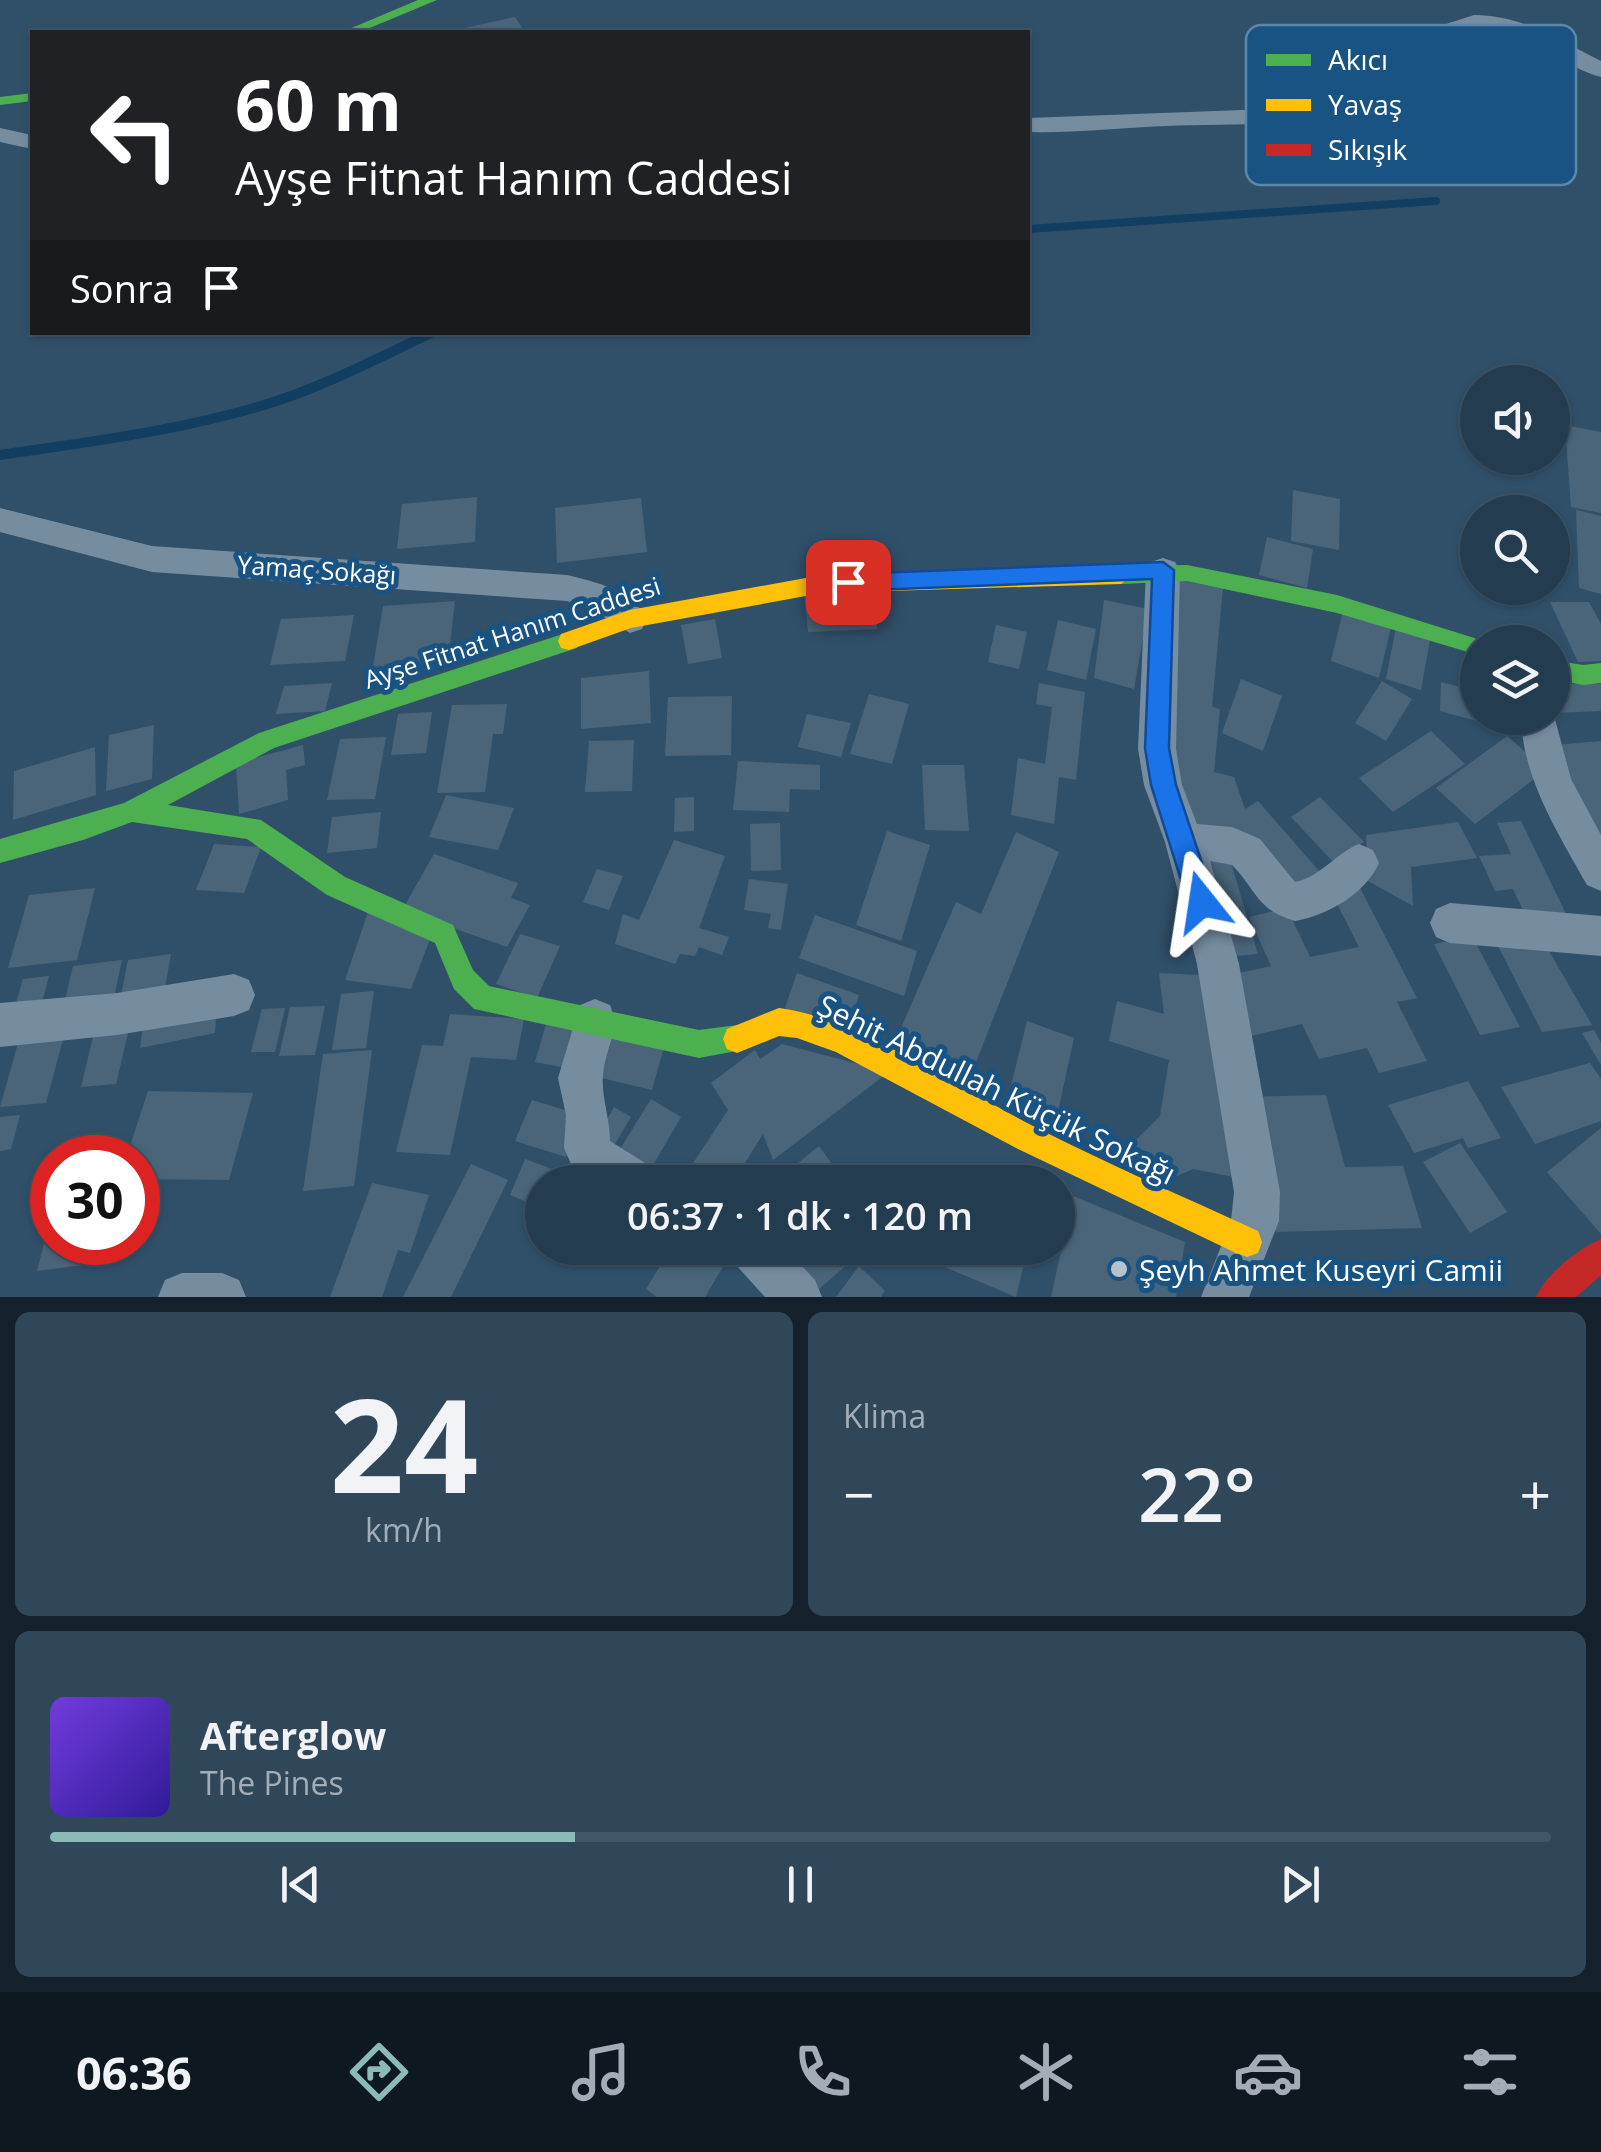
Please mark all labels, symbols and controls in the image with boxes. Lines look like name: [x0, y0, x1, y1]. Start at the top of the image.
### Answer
legend: [1246, 25, 1576, 185]
text: Akıcı: [1328, 40, 1388, 78]
text: 60 m: [235, 56, 402, 152]
icon: left: [70, 70, 200, 200]
text: Yavaş: [1328, 85, 1402, 123]
text: Sıkışık: [1328, 130, 1408, 168]
text: Ayşe Fitnat Hanım Caddesi: [235, 147, 792, 208]
icon: arrive: [194, 260, 249, 315]
text: Sonra: [70, 262, 174, 314]
map controls: [1460, 365, 1570, 735]
button: sound: [1460, 365, 1570, 475]
button: search: [1460, 495, 1570, 605]
pin: [806, 540, 891, 625]
street label: Yamaç Sokağı: [236, 546, 398, 592]
icon: arrive: [821, 555, 876, 610]
street label: Ayşe Fitnat Hanım Caddesi: [360, 568, 664, 696]
button: layers: [1460, 625, 1570, 735]
position arrow: [1150, 850, 1254, 954]
street label: Şehit Abdullah Küçük Sokağı: [811, 984, 1183, 1194]
speed limit sign: 30: [30, 1135, 160, 1265]
text: 06:37 · 1 dk · 120 m: [627, 1189, 973, 1241]
place label: Şeyh Ahmet Kuseyri Camii: [1139, 1249, 1503, 1290]
marker: Şeyh Ahmet Kuseyri Camii: [1108, 1258, 1130, 1280]
text: 24: [330, 1354, 478, 1531]
text: Klima: [843, 1394, 926, 1437]
text: 22°: [1138, 1442, 1256, 1544]
text: −: [843, 1456, 874, 1531]
text: +: [1520, 1456, 1551, 1531]
text: km/h: [365, 1508, 443, 1551]
text: Afterglow: [200, 1709, 386, 1761]
text: The Pines: [200, 1761, 344, 1804]
icon: previous: [273, 1857, 328, 1912]
icon: pause: [773, 1857, 828, 1912]
icon: next: [1273, 1857, 1328, 1912]
icon: directions: [344, 2037, 414, 2107]
icon: music: [566, 2037, 636, 2107]
icon: phone: [788, 2037, 858, 2107]
icon: climate: [1011, 2037, 1081, 2107]
icon: car: [1233, 2037, 1303, 2107]
icon: filters: [1455, 2037, 1525, 2107]
text: 06:36: [76, 2042, 192, 2103]

